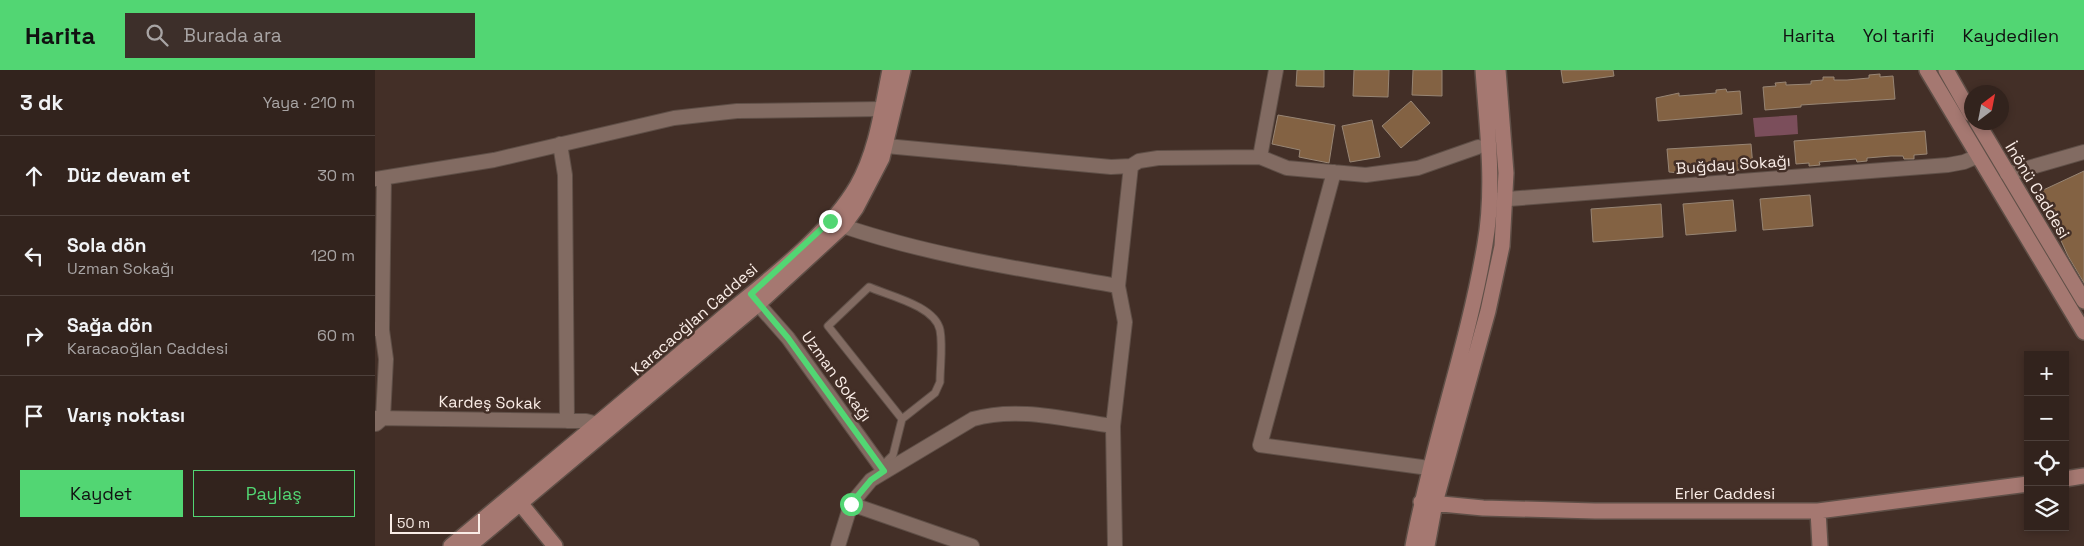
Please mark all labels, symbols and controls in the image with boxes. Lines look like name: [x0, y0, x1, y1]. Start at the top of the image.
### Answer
search box: [125, 13, 475, 58]
text: Harita: [25, 20, 95, 51]
icon: search: [143, 21, 171, 49]
text: Burada ara: [183, 23, 282, 48]
text: Harita: [1783, 24, 1835, 47]
text: Yol tarifi: [1863, 24, 1935, 47]
text: Kaydedilen: [1963, 24, 2059, 47]
north arrow: [1964, 85, 2009, 130]
text: 3 dk: [20, 89, 63, 116]
text: Yaya · 210 m: [263, 92, 355, 113]
street label: İnönü Caddesi: [2001, 138, 2075, 242]
street label: Buğday Sokağı: [1675, 150, 1791, 179]
icon: ahead: [20, 162, 48, 190]
text: Düz devam et: [67, 163, 190, 188]
text: 30 m: [317, 165, 355, 186]
route end: [819, 210, 842, 233]
text: Sola dön: [67, 233, 146, 258]
icon: left: [20, 242, 48, 270]
text: 120 m: [311, 245, 355, 266]
text: Uzman Sokağı: [67, 258, 174, 279]
street label: Karacaoğlan Caddesi: [627, 259, 762, 380]
text: Sağa dön: [67, 313, 153, 338]
icon: right: [20, 322, 48, 350]
text: 60 m: [317, 325, 355, 346]
street label: Uzman Sokağı: [797, 327, 877, 426]
text: Karacaoğlan Caddesi: [67, 338, 228, 359]
map controls: [2024, 351, 2069, 531]
button: +: [2024, 351, 2069, 396]
street label: Kardeş Sokak: [438, 391, 542, 414]
button: −: [2024, 396, 2069, 441]
icon: arrive: [20, 402, 48, 430]
text: Varış noktası: [67, 403, 185, 428]
button: locate: [2024, 441, 2069, 486]
button: Kaydet: [20, 470, 183, 517]
button: Paylaş: [193, 470, 355, 517]
street label: Erler Caddesi: [1675, 483, 1775, 504]
button: layers: [2024, 486, 2069, 531]
route start: [840, 493, 863, 516]
scale bar: [390, 511, 480, 534]
text: 50 m: [397, 514, 430, 532]

